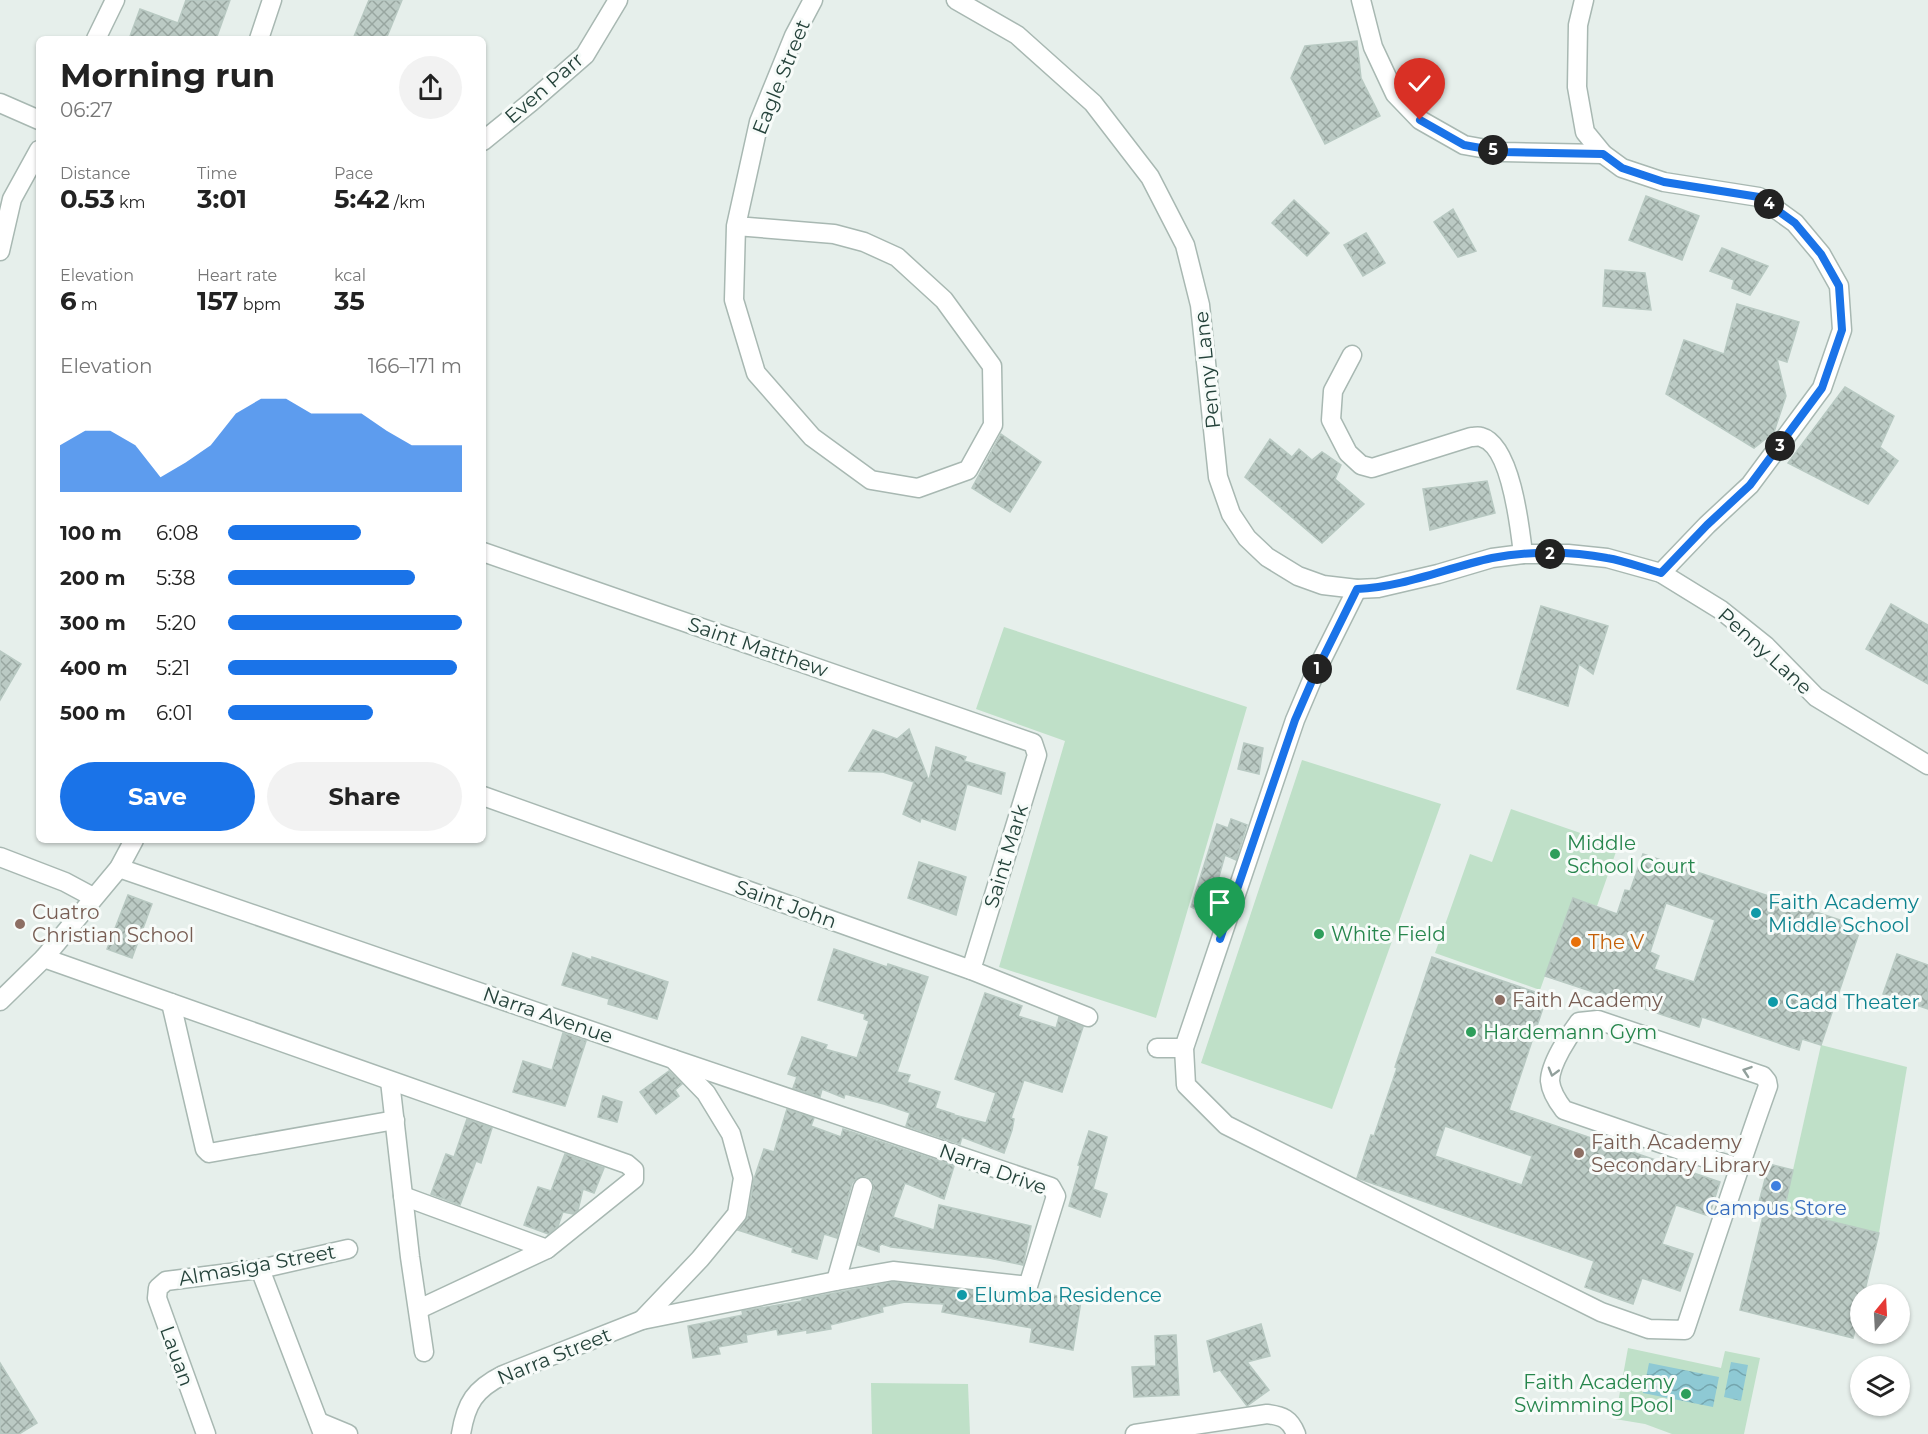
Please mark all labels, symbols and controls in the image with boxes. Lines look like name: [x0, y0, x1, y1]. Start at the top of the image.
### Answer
street label: Eagle Street: [747, 16, 815, 138]
street label: Even Parr: [500, 47, 588, 129]
text: Morning run: [60, 55, 275, 95]
button: share: [399, 56, 462, 119]
pin: [1394, 58, 1445, 120]
icon: check: [1403, 67, 1436, 100]
text: 06:27: [60, 98, 113, 122]
pin: 5: [1478, 135, 1508, 165]
text: 5: [1488, 140, 1498, 159]
text: Distance: [60, 164, 130, 183]
text: Time: [197, 164, 237, 183]
text: Pace: [334, 164, 373, 183]
text: 0.53: [60, 183, 115, 215]
text: 3:01: [197, 183, 247, 215]
text: 5:42: [334, 183, 390, 215]
pin: 4: [1754, 189, 1784, 219]
text: km: [115, 193, 145, 212]
text: /km: [390, 193, 426, 212]
text: 4: [1763, 194, 1775, 213]
text: Elevation: [60, 266, 134, 285]
text: Heart rate: [197, 266, 277, 285]
text: kcal: [334, 266, 366, 285]
text: 6: [60, 285, 77, 317]
text: 157: [197, 285, 238, 317]
text: 35: [334, 285, 365, 317]
text: m: [77, 295, 98, 314]
text: bpm: [238, 295, 281, 314]
street label: Penny Lane: [1189, 310, 1225, 430]
text: Elevation: [60, 354, 152, 378]
text: 166–171 m: [368, 354, 462, 378]
pin: 3: [1765, 431, 1795, 461]
text: 3: [1775, 436, 1785, 455]
text: 100 m: [60, 521, 122, 545]
text: 6:08: [156, 521, 198, 545]
pin: 2: [1535, 539, 1565, 569]
text: 2: [1545, 544, 1555, 563]
text: 200 m: [60, 566, 126, 590]
text: 5:38: [156, 566, 196, 590]
street label: Penny Lane: [1713, 603, 1817, 699]
text: 300 m: [60, 611, 126, 635]
text: 5:20: [156, 611, 196, 635]
street label: Saint Matthew: [685, 612, 831, 682]
pin: 1: [1302, 654, 1332, 684]
text: 400 m: [60, 656, 128, 680]
text: 5:21: [156, 656, 190, 680]
text: 1: [1314, 659, 1320, 678]
text: 500 m: [60, 701, 126, 725]
text: 6:01: [156, 701, 193, 725]
button: Save: [60, 762, 255, 831]
button: Share: [267, 762, 462, 831]
street label: Saint Mark: [979, 801, 1033, 911]
place label: Middle School Court: [1567, 831, 1696, 878]
marker: Middle School Court: [1548, 847, 1562, 861]
street label: Saint John: [732, 875, 840, 933]
pin: [1194, 877, 1245, 939]
icon: arrive: [1203, 886, 1236, 919]
place label: Faith Academy Middle School: [1768, 890, 1919, 937]
place label: Cuatro Christian School: [32, 900, 194, 947]
marker: Faith Academy Middle School: [1749, 906, 1763, 920]
marker: Cuatro Christian School: [13, 917, 27, 931]
place label: White Field: [1331, 922, 1446, 946]
marker: White Field: [1312, 927, 1326, 941]
place label: The V: [1588, 930, 1644, 954]
marker: The V: [1569, 935, 1583, 949]
street label: Narra Avenue: [480, 982, 616, 1048]
place label: Faith Academy: [1512, 988, 1663, 1012]
place label: Cadd Theater: [1785, 990, 1920, 1014]
marker: Faith Academy: [1493, 993, 1507, 1007]
marker: Cadd Theater: [1766, 995, 1780, 1009]
place label: Hardemann Gym: [1483, 1020, 1657, 1044]
marker: Hardemann Gym: [1464, 1025, 1478, 1039]
one-way arrow: [1742, 1066, 1753, 1079]
one-way arrow: [1548, 1067, 1561, 1077]
place label: Faith Academy Secondary Library: [1591, 1130, 1770, 1177]
street label: Narra Drive: [936, 1138, 1050, 1200]
marker: Faith Academy Secondary Library: [1572, 1146, 1586, 1160]
marker: Campus Store: [1769, 1179, 1783, 1193]
place label: Campus Store: [1705, 1196, 1847, 1220]
street label: Almasiga Street: [177, 1239, 337, 1291]
place label: Elumba Residence: [974, 1283, 1162, 1307]
north arrow: [1850, 1284, 1910, 1344]
map controls: [1850, 1284, 1910, 1416]
marker: Elumba Residence: [955, 1288, 969, 1302]
street label: Narra Street: [494, 1322, 614, 1390]
street label: Lauan: [155, 1323, 199, 1389]
button: layers: [1850, 1356, 1910, 1416]
place label: Faith Academy Swimming Pool: [1514, 1370, 1674, 1417]
marker: Faith Academy Swimming Pool: [1679, 1387, 1693, 1401]

